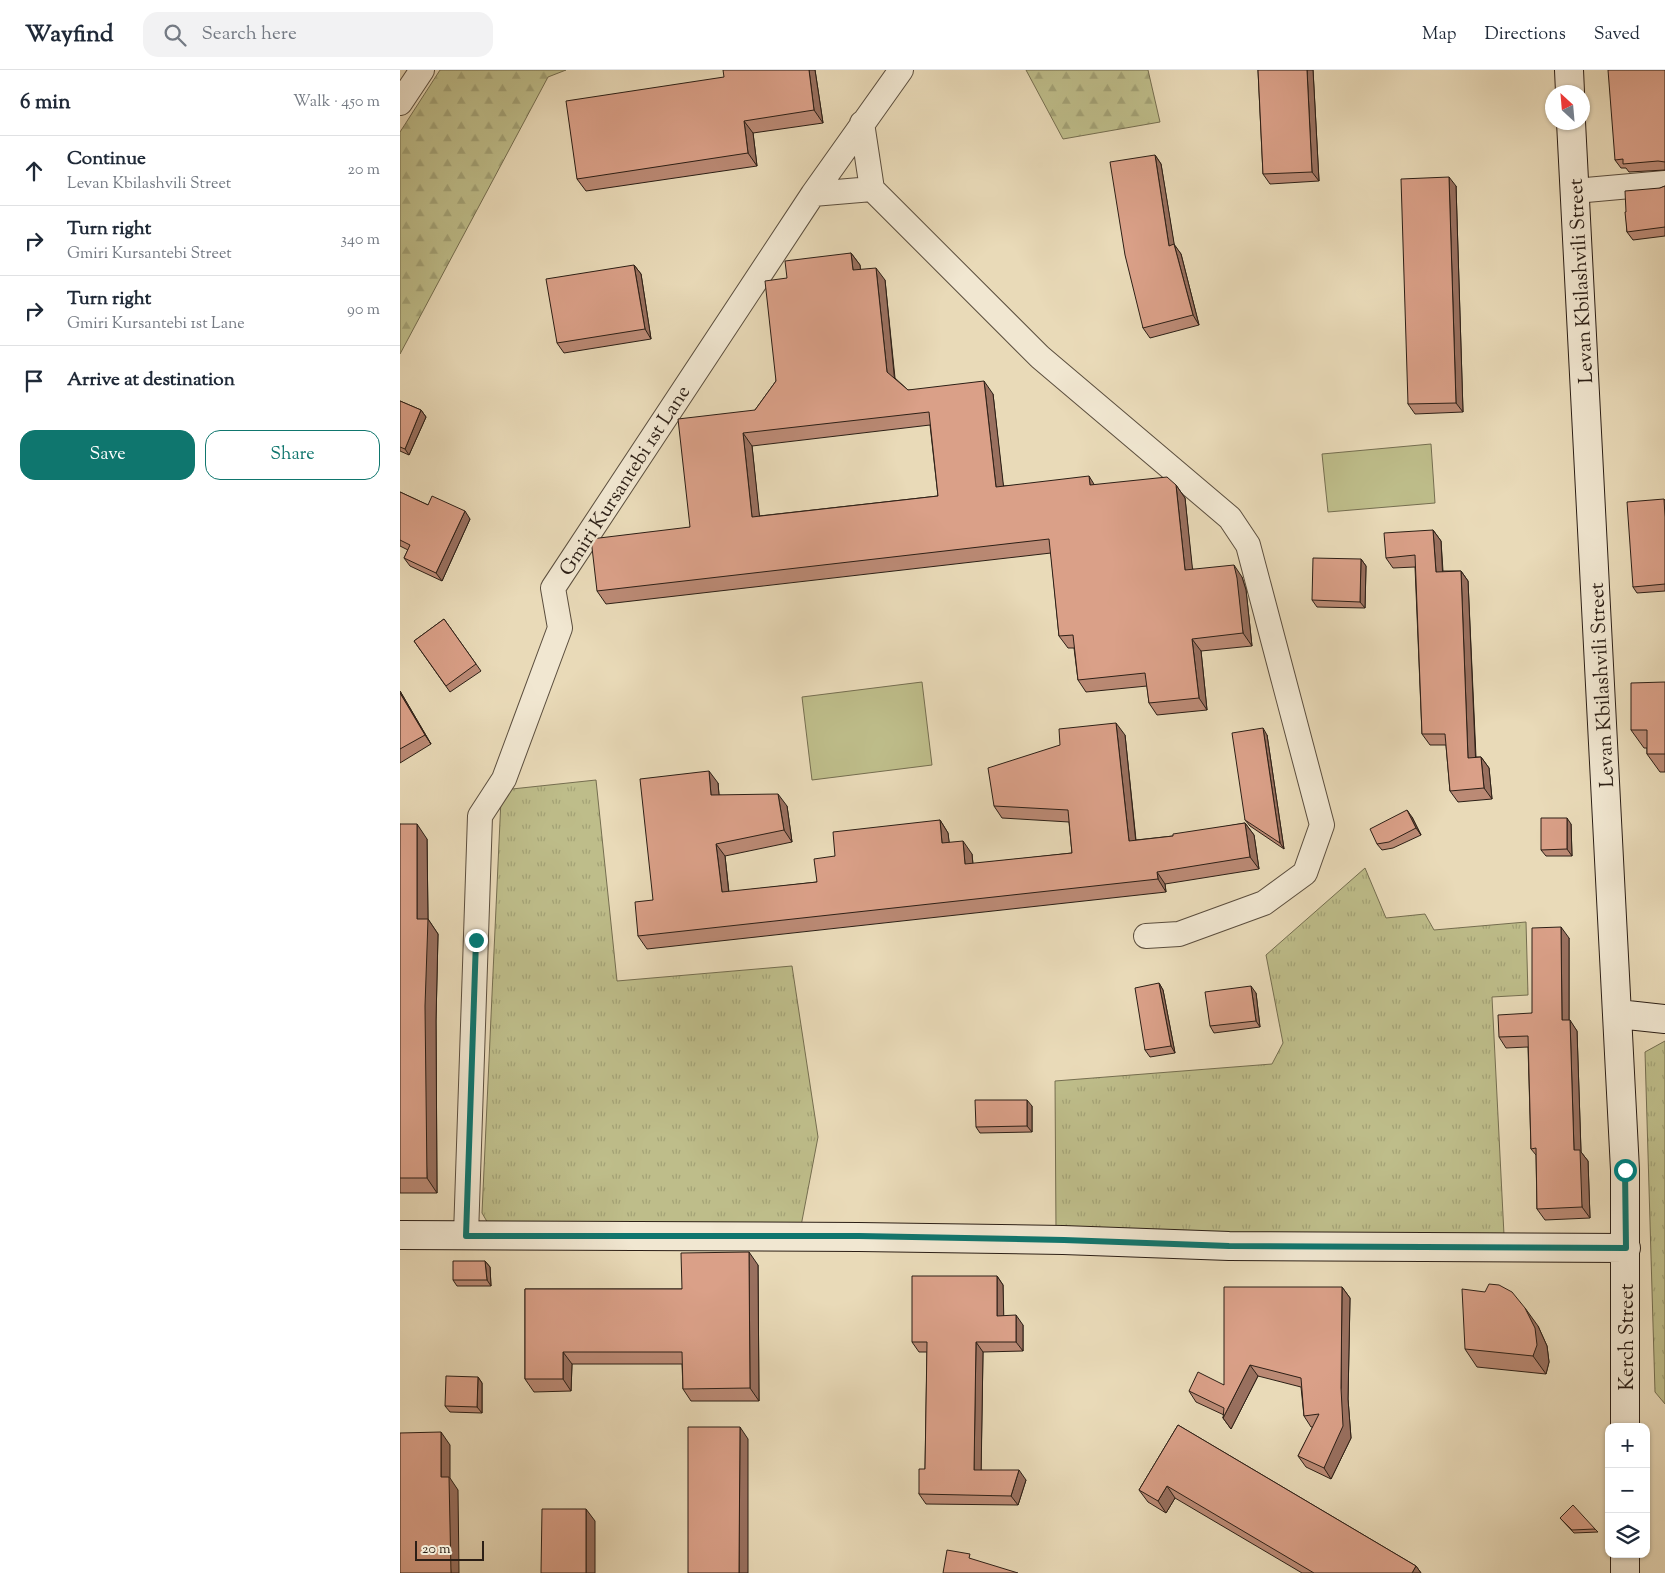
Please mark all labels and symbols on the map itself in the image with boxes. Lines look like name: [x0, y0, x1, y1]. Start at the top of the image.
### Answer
north arrow: [1545, 85, 1590, 130]
street label: Levan Kbilashvili Street: [1563, 177, 1602, 384]
street label: Gmiri Kursantebi 1st Lane: [553, 380, 699, 582]
street label: Levan Kbilashvili Street: [1584, 581, 1623, 788]
route end: [465, 929, 488, 952]
route start: [1614, 1159, 1637, 1182]
street label: Kerch Street: [1614, 1283, 1643, 1391]
scale bar: [415, 1538, 484, 1561]

